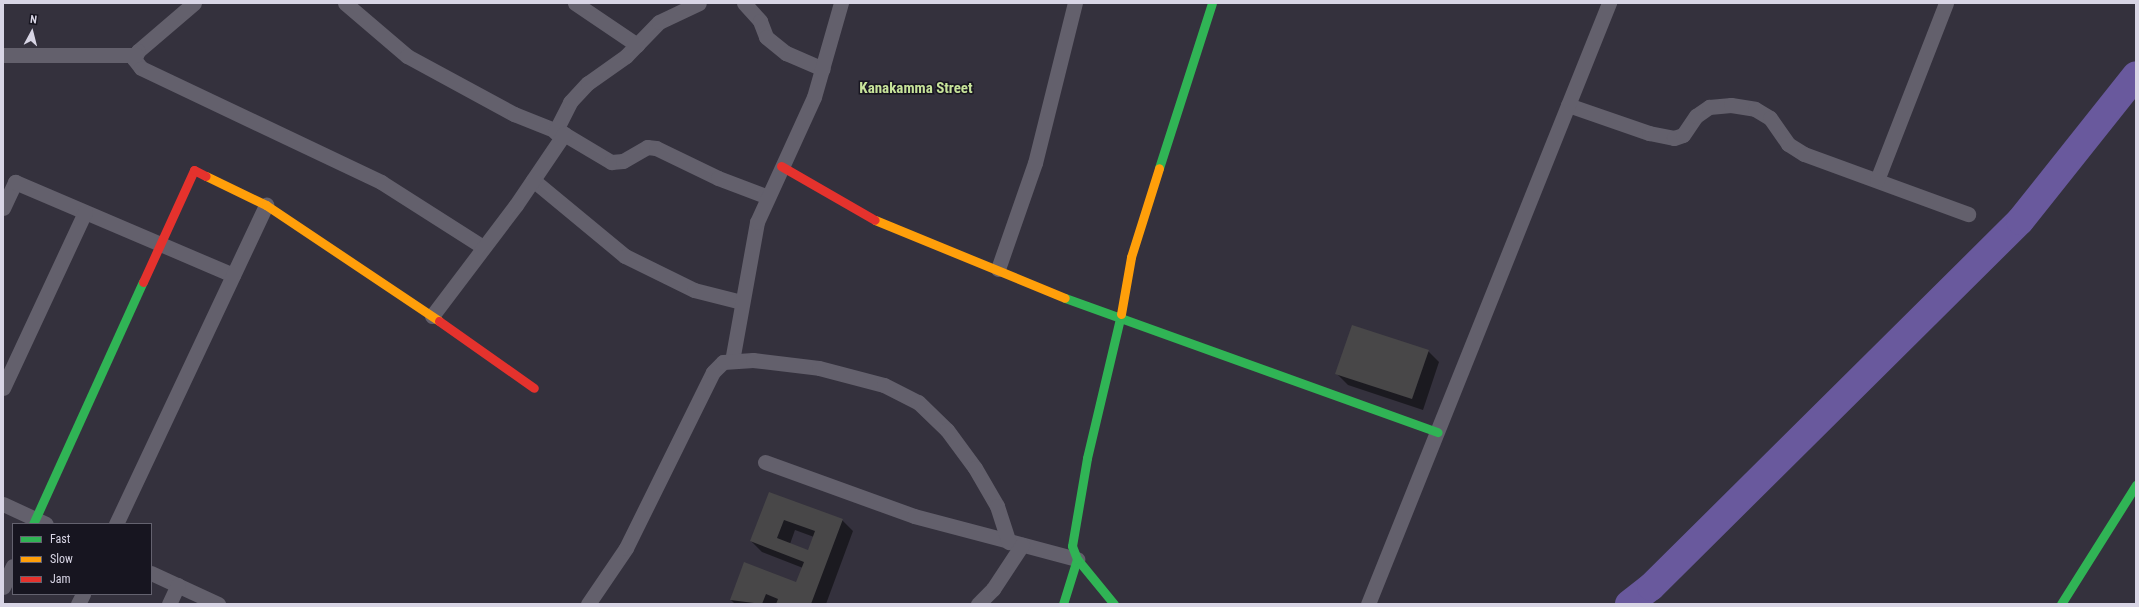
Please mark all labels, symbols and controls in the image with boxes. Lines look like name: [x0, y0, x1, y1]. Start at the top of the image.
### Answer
north arrow: [12, 12, 52, 52]
text: N: [29, 13, 38, 26]
district label: Kanakamma Street: [859, 80, 973, 98]
legend: [12, 523, 152, 595]
text: Fast: [50, 532, 70, 546]
text: Slow: [50, 552, 73, 566]
text: Jam: [50, 572, 71, 586]

